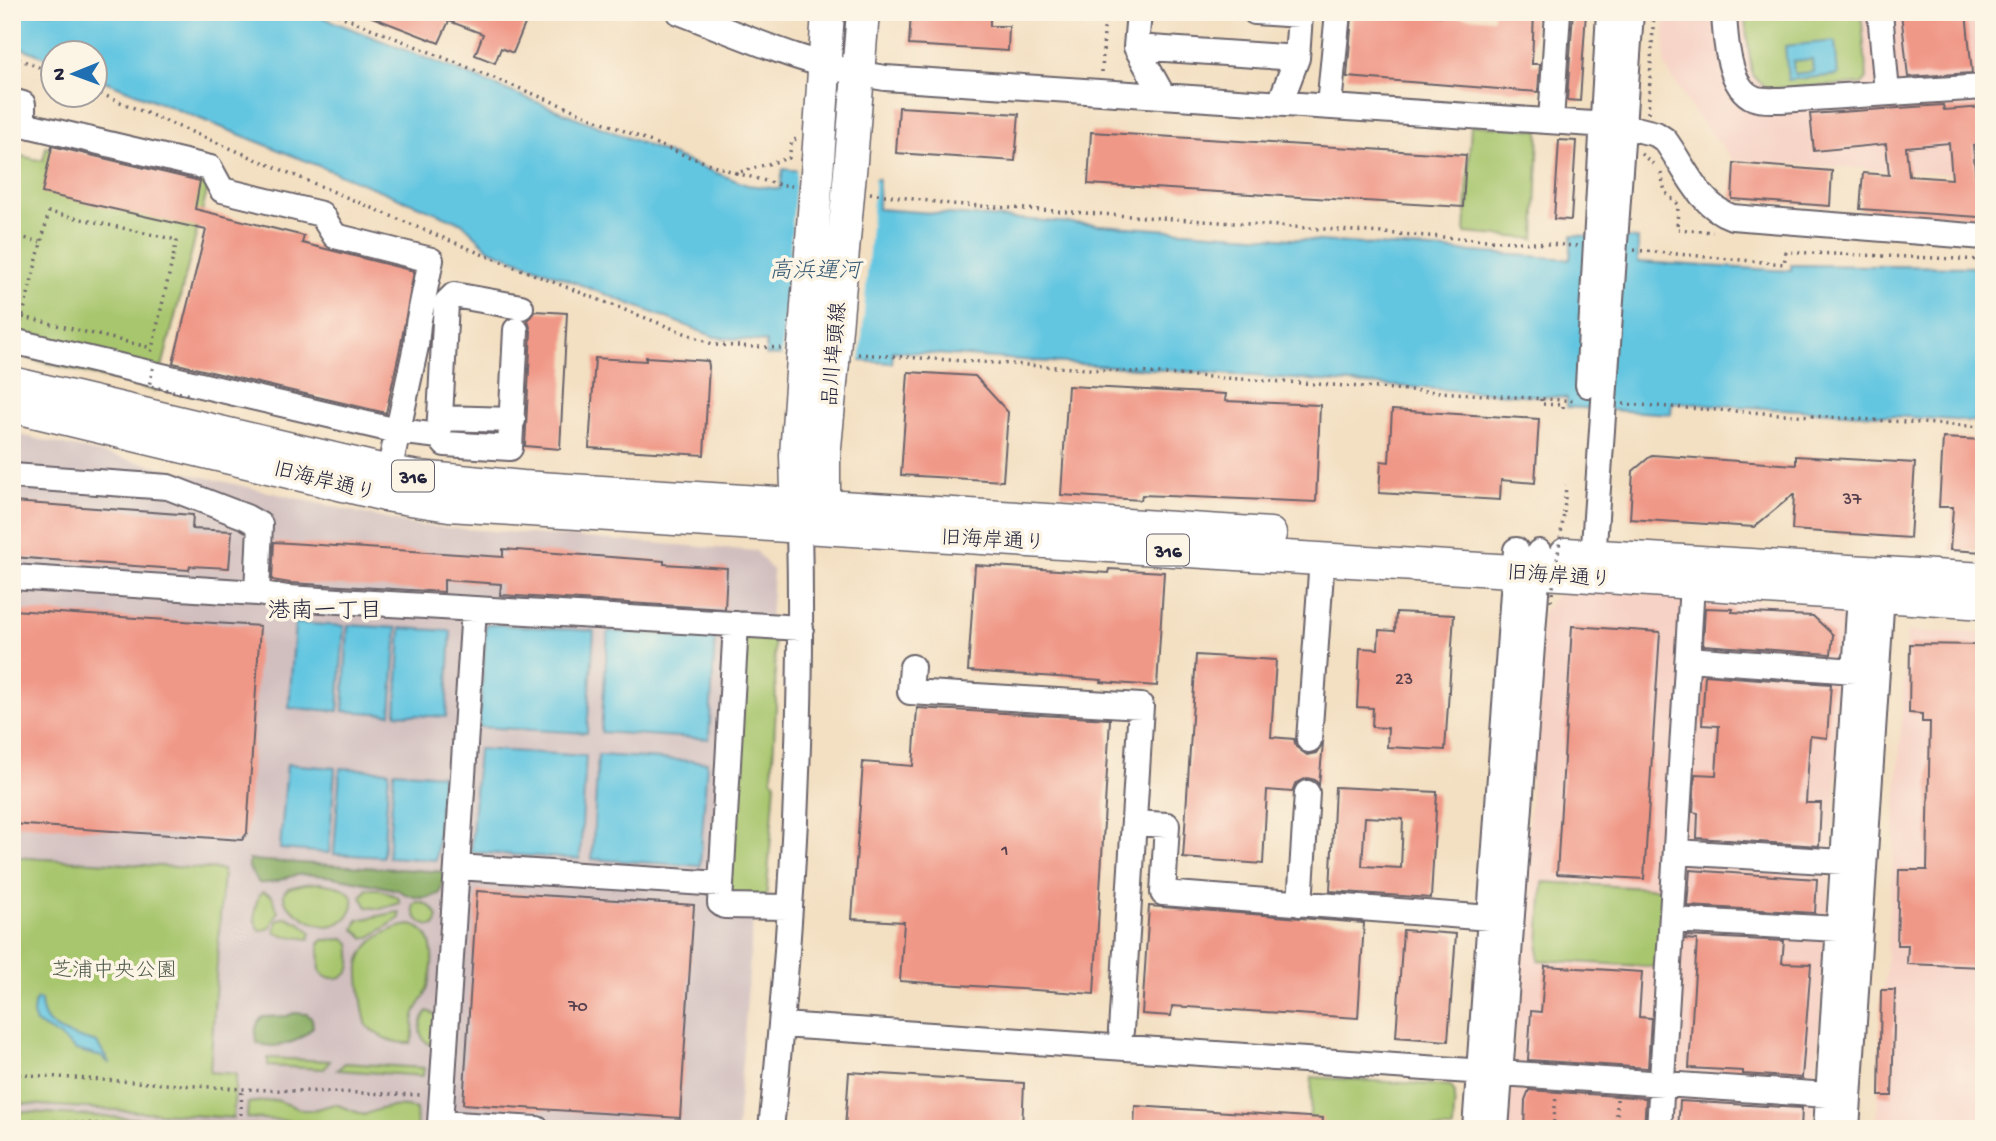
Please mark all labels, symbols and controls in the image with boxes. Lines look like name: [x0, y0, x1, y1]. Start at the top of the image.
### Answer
north arrow: [38, 38, 108, 108]
text: N: [49, 68, 72, 81]
water label: 高浜運河: [769, 258, 864, 286]
street label: 品川埠頭線: [818, 301, 854, 408]
street label: 旧海岸通り: [270, 457, 379, 508]
road number: 316: [392, 461, 434, 491]
house number: 37: [1842, 490, 1862, 511]
street label: 旧海岸通り: [940, 525, 1046, 558]
road number: 316: [1147, 534, 1189, 566]
street label: 旧海岸通り: [1506, 560, 1612, 595]
district label: 港南一丁目: [268, 598, 383, 626]
house number: 23: [1395, 670, 1413, 691]
house number: 1: [1000, 841, 1009, 862]
park label: 芝浦中央公園: [51, 958, 177, 985]
house number: 70: [567, 997, 588, 1018]

